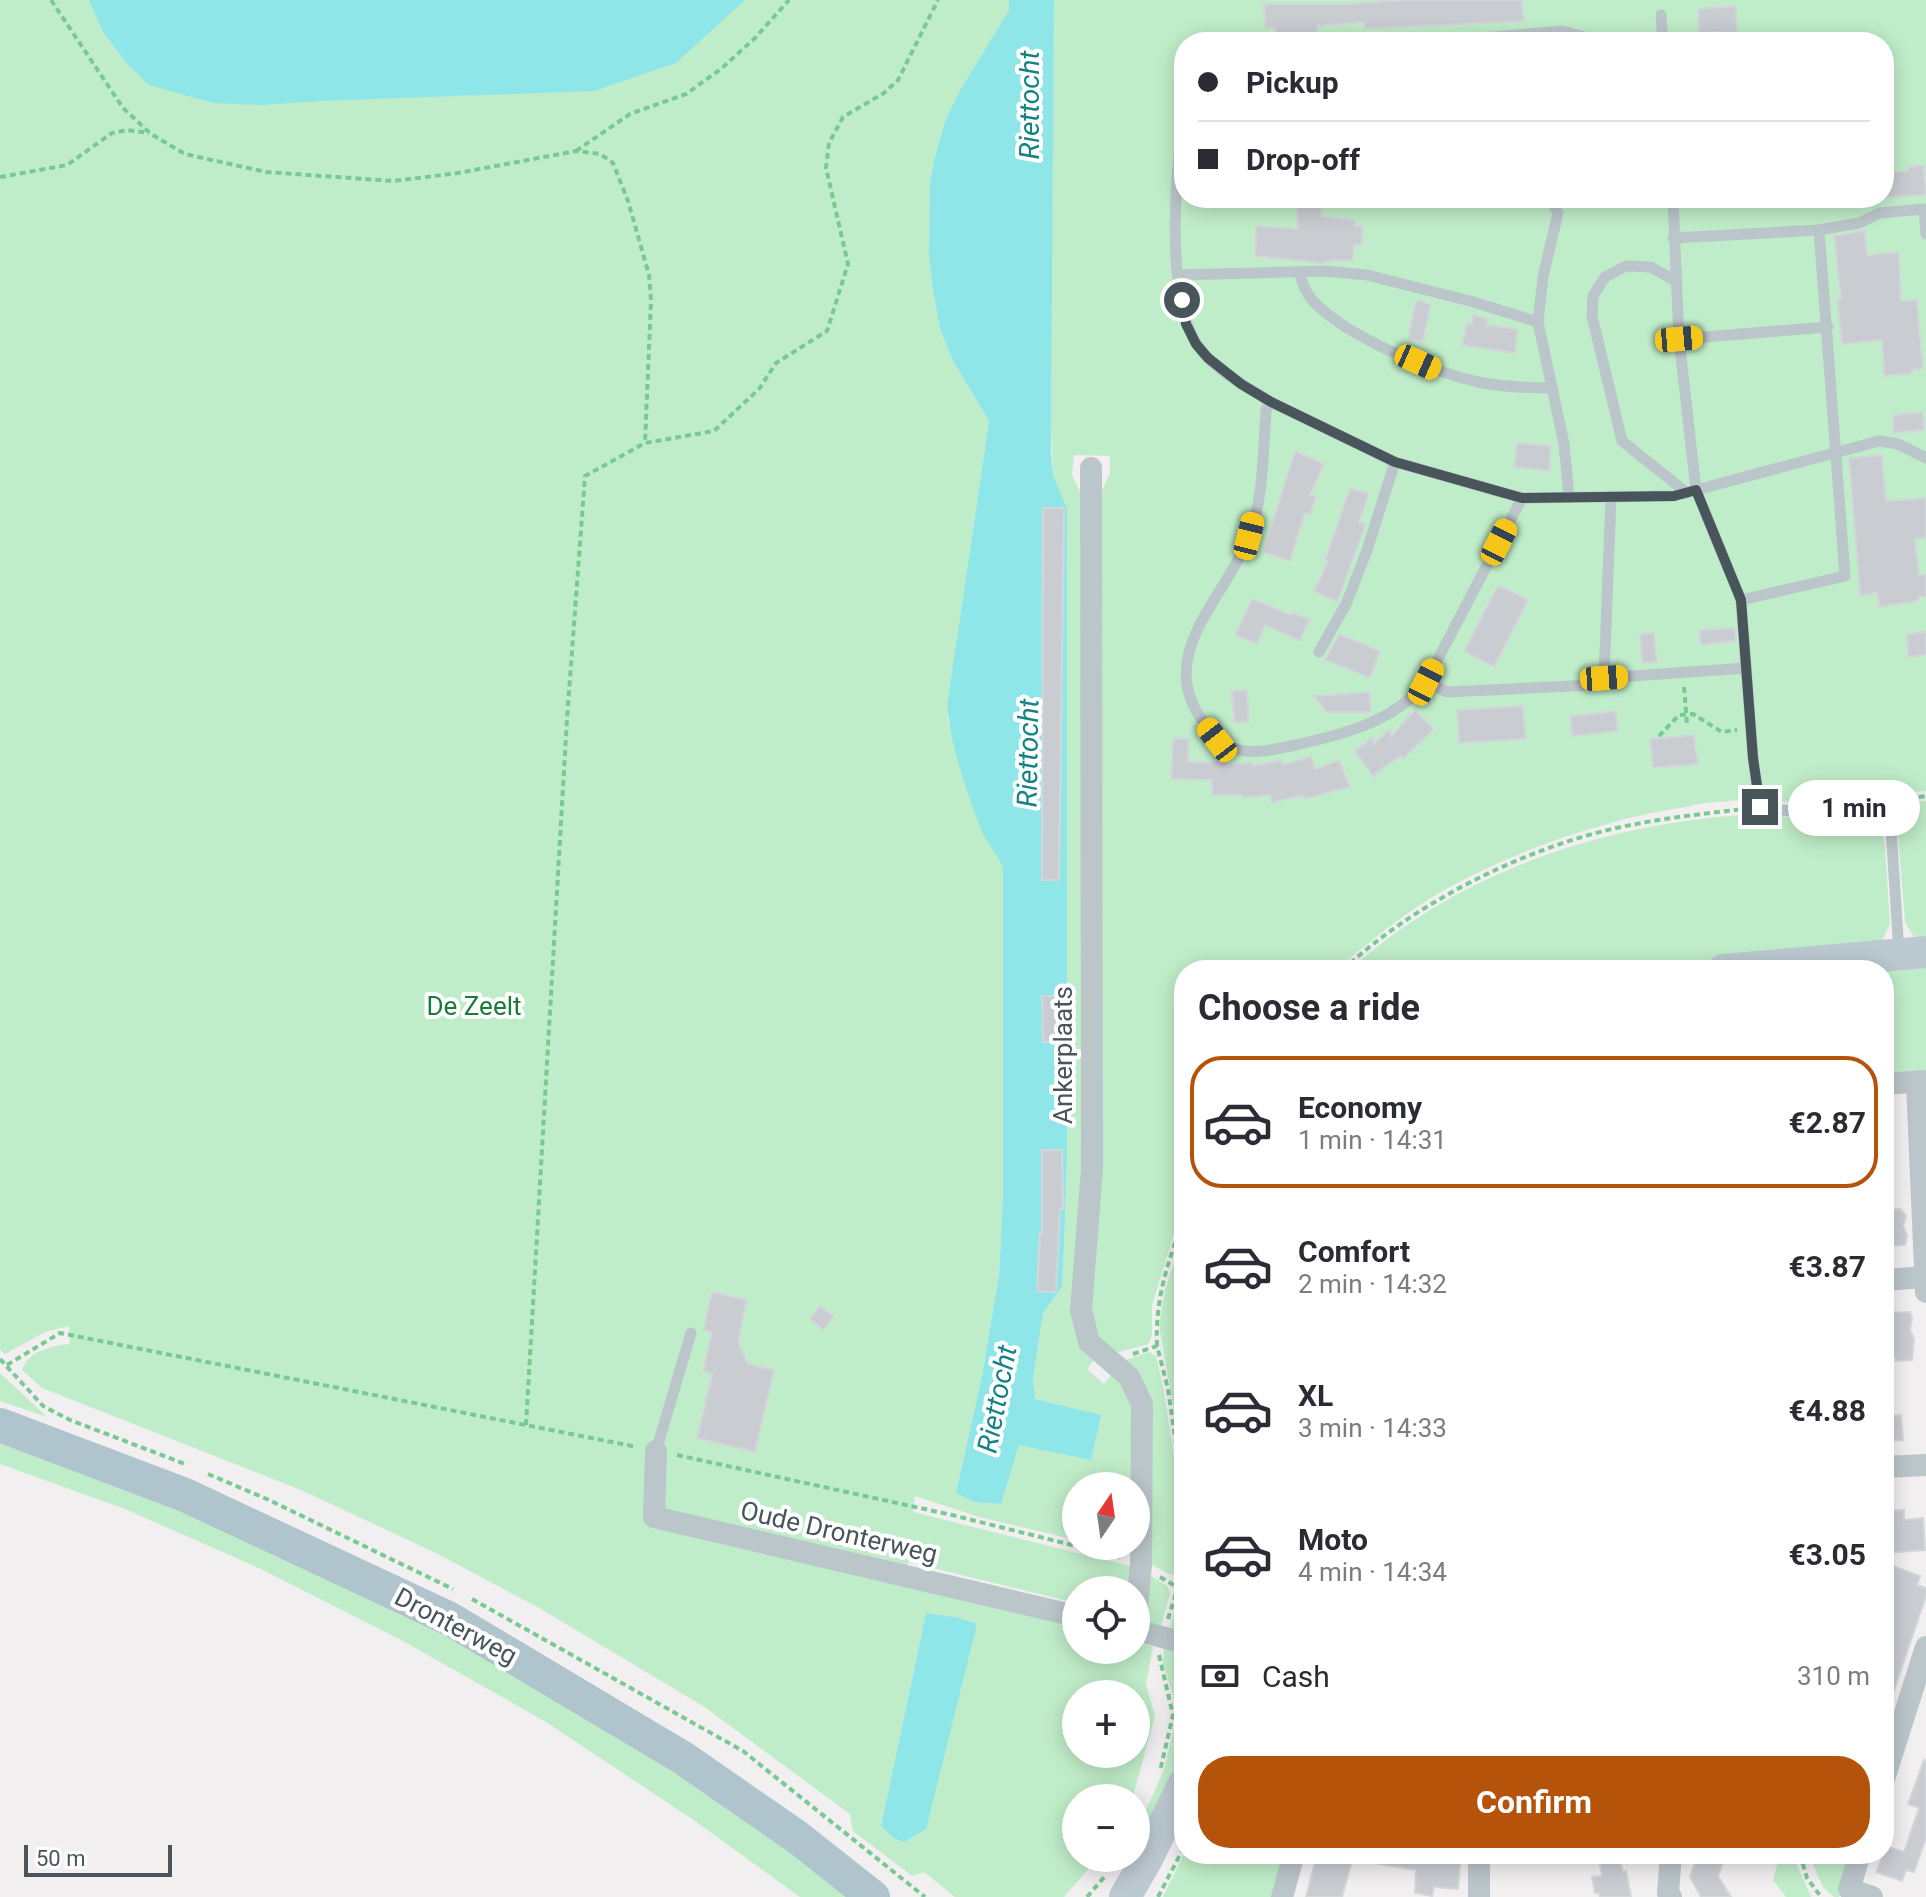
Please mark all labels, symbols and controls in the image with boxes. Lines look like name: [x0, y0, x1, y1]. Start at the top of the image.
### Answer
water label: Riettocht: [1013, 49, 1046, 159]
text: Pickup: [1246, 65, 1339, 100]
text: Drop-off: [1246, 142, 1360, 177]
route start: [1164, 282, 1200, 318]
car: [1654, 325, 1704, 353]
car: [1391, 341, 1445, 383]
car: [1232, 510, 1266, 562]
car: [1477, 515, 1521, 569]
car: [1404, 655, 1448, 709]
car: [1579, 664, 1629, 692]
water label: Riettocht: [1011, 697, 1045, 808]
car: [1193, 714, 1241, 766]
callout: 1 min: [1788, 779, 1920, 835]
route end: [1742, 789, 1778, 825]
text: 1 min: [1821, 793, 1887, 823]
street label: Ankerplaats: [1048, 986, 1078, 1124]
text: Choose a ride: [1198, 987, 1420, 1029]
park label: De Zeelt: [426, 991, 522, 1021]
icon: car: [1202, 1086, 1274, 1158]
text: Economy: [1298, 1090, 1422, 1125]
text: €2.87: [1788, 1105, 1866, 1140]
text: 1 min · 14:31: [1298, 1125, 1447, 1155]
icon: car: [1202, 1230, 1274, 1302]
text: Comfort: [1298, 1234, 1410, 1269]
text: €3.87: [1788, 1249, 1866, 1284]
text: 2 min · 14:32: [1298, 1269, 1447, 1299]
water label: Riettocht: [970, 1341, 1024, 1456]
icon: car: [1202, 1374, 1274, 1446]
text: XL: [1298, 1378, 1333, 1413]
text: €4.88: [1788, 1393, 1866, 1428]
text: 3 min · 14:33: [1298, 1413, 1447, 1443]
north arrow: [1062, 1472, 1150, 1560]
map controls: [1062, 1472, 1150, 1872]
street label: Oude Dronterweg: [738, 1495, 940, 1569]
icon: car: [1202, 1518, 1274, 1590]
text: Moto: [1298, 1522, 1368, 1557]
text: €3.05: [1788, 1537, 1866, 1572]
text: 4 min · 14:34: [1298, 1557, 1447, 1587]
button: locate: [1062, 1576, 1150, 1664]
street label: Dronterweg: [390, 1581, 522, 1671]
icon: cash: [1198, 1654, 1242, 1698]
text: Cash: [1262, 1659, 1330, 1694]
text: 310 m: [1797, 1661, 1870, 1691]
button: +: [1062, 1680, 1150, 1768]
button: Confirm: [1198, 1756, 1870, 1848]
button: −: [1062, 1784, 1150, 1872]
scale bar: [24, 1841, 172, 1877]
text: 50 m: [36, 1846, 85, 1871]

